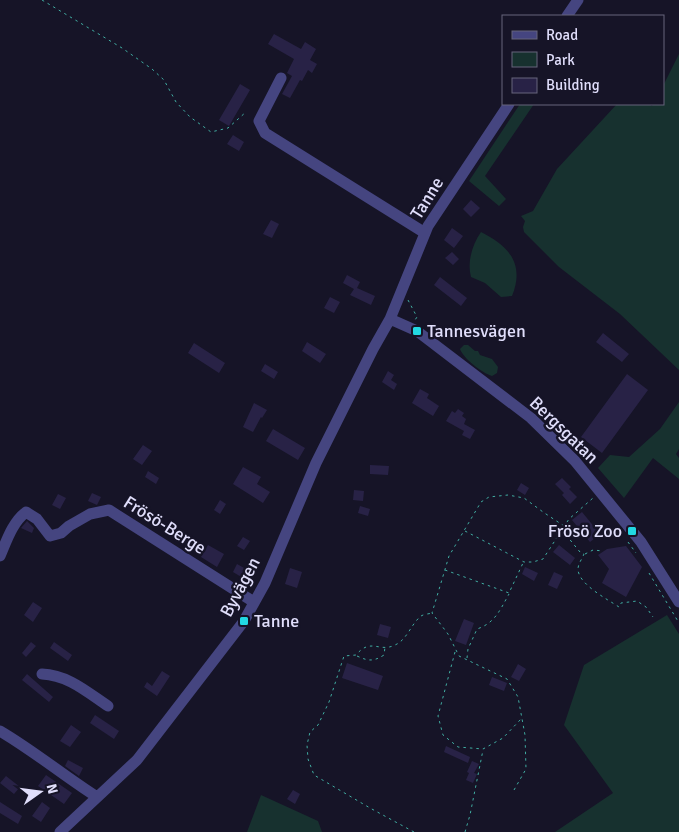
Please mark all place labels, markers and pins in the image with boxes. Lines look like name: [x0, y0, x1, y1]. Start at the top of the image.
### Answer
place label: Tannesvägen: [427, 320, 526, 342]
marker: Tannesvägen: [411, 325, 423, 337]
place label: Frösö Zoo: [548, 520, 622, 542]
marker: Frösö Zoo: [626, 525, 638, 537]
place label: Tanne: [254, 610, 299, 632]
marker: Tanne: [238, 615, 250, 627]

